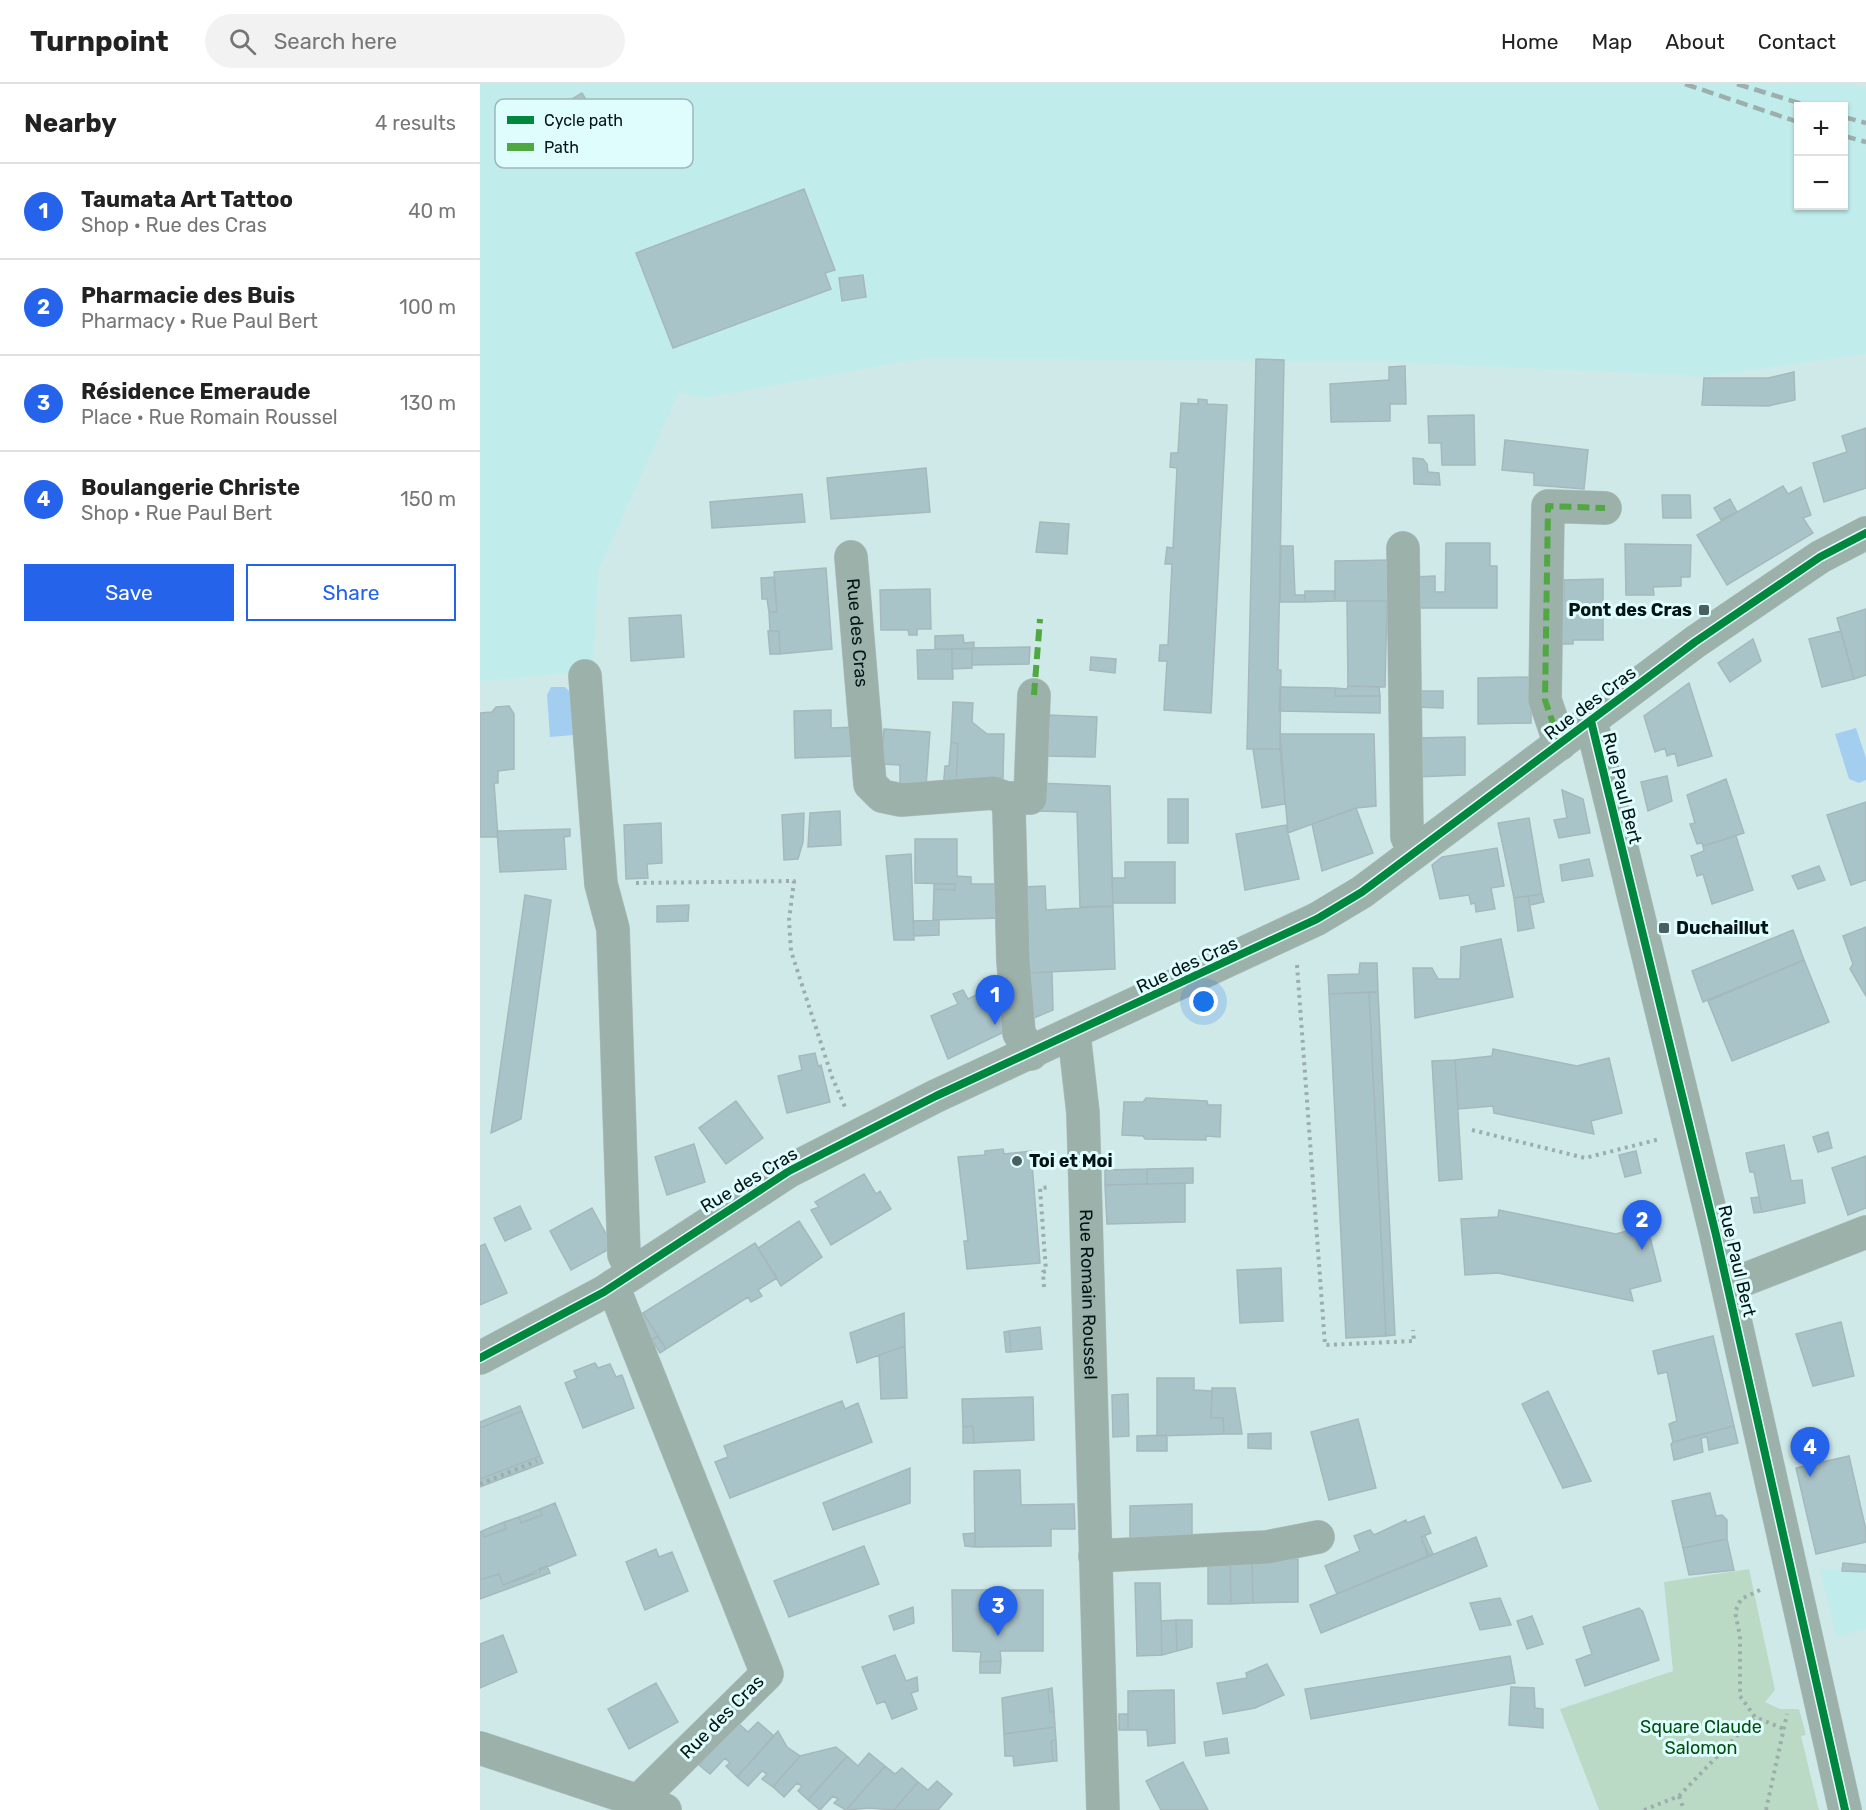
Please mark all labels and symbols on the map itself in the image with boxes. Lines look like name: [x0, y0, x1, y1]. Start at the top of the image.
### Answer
legend: [495, 99, 693, 168]
text: Cycle path: [544, 111, 623, 130]
text: Path: [544, 138, 579, 157]
street label: Rue des Cras: [842, 577, 873, 688]
place label: Pont des Cras: [1568, 599, 1692, 621]
marker: Pont des Cras: [1697, 603, 1711, 617]
street label: Rue des Cras: [1540, 661, 1640, 745]
street label: Rue Paul Bert: [1598, 730, 1646, 846]
place label: Duchaillut: [1676, 917, 1769, 939]
marker: Duchaillut: [1657, 921, 1671, 935]
street label: Rue des Cras: [1133, 932, 1241, 998]
pin: 1: [976, 976, 1014, 1025]
your location: [1189, 987, 1218, 1016]
street label: Rue des Cras: [696, 1142, 802, 1218]
place label: Toi et Moi: [1029, 1150, 1113, 1172]
marker: Toi et Moi: [1010, 1154, 1024, 1168]
pin: 2: [1622, 1200, 1662, 1250]
street label: Rue Paul Bert: [1713, 1203, 1761, 1319]
street label: Rue Romain Roussel: [1075, 1209, 1102, 1380]
pin: 4: [1790, 1428, 1830, 1477]
pin: 3: [978, 1586, 1018, 1636]
street label: Rue des Cras: [676, 1671, 768, 1763]
park label: Square Claude Salomon: [1640, 1716, 1762, 1759]

